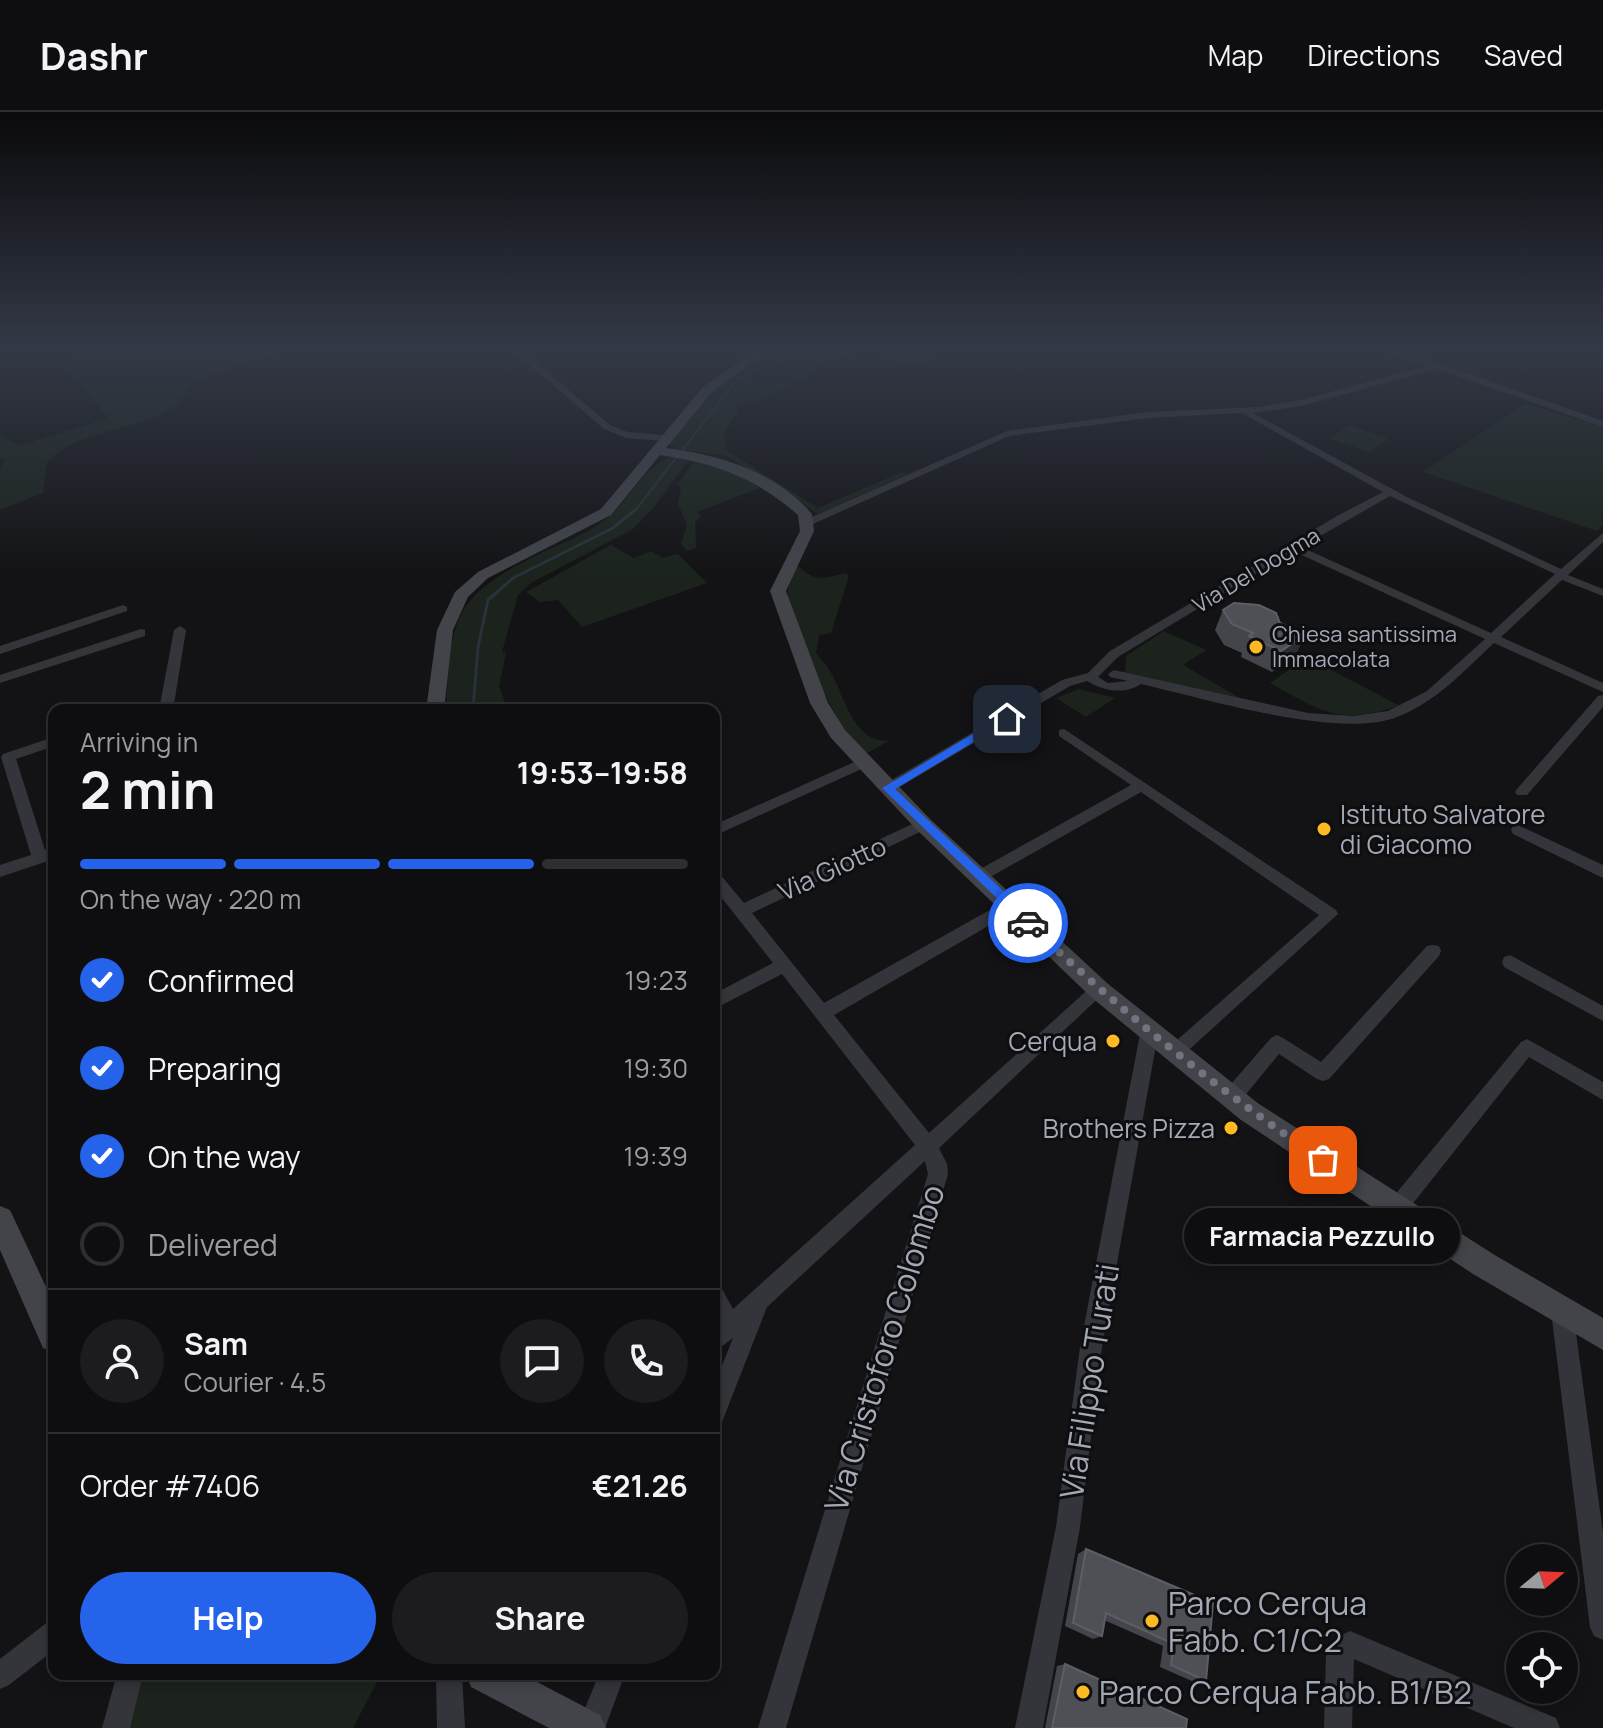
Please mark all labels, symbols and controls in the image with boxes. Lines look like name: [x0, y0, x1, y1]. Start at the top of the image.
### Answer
text: Dashr: [40, 29, 148, 81]
text: Map: [1208, 36, 1263, 74]
text: Directions: [1307, 36, 1440, 74]
text: Saved: [1484, 36, 1563, 74]
street label: Via Del Dogma: [1187, 520, 1325, 620]
place label: Chiesa santissima Immacolata: [1272, 619, 1457, 674]
marker: Chiesa santissima Immacolata: [1247, 638, 1265, 656]
pin: [973, 685, 1041, 753]
icon: home: [985, 697, 1029, 741]
text: Arriving in: [80, 724, 198, 760]
text: 19:53–19:58: [517, 752, 688, 793]
text: 2 min: [80, 754, 215, 825]
place label: Istituto Salvatore di Giacomo: [1340, 796, 1546, 862]
marker: Istituto Salvatore di Giacomo: [1315, 820, 1333, 838]
street label: Via Giotto: [772, 827, 892, 909]
text: On the way · 220 m: [80, 881, 301, 917]
courier: [988, 883, 1068, 963]
icon: car: [1006, 901, 1050, 945]
icon: check: [80, 958, 124, 1002]
text: Confirmed: [148, 960, 295, 1001]
text: 19:23: [625, 962, 688, 998]
place label: Cerqua: [1009, 1023, 1097, 1059]
marker: Cerqua: [1104, 1032, 1122, 1050]
icon: check: [80, 1046, 124, 1090]
text: Preparing: [148, 1048, 282, 1089]
text: 19:30: [624, 1050, 688, 1086]
place label: Brothers Pizza: [1043, 1110, 1215, 1146]
marker: Brothers Pizza: [1222, 1119, 1240, 1137]
pin: [1289, 1126, 1357, 1194]
icon: check: [80, 1134, 124, 1178]
text: On the way: [148, 1136, 301, 1177]
text: 19:39: [623, 1138, 688, 1174]
icon: bag: [1301, 1138, 1345, 1182]
street label: Via Cristoforo Colombo: [813, 1179, 955, 1517]
callout: Farmacia Pezzullo: [1185, 1208, 1461, 1264]
text: Farmacia Pezzullo: [1209, 1218, 1435, 1254]
text: Delivered: [148, 1224, 278, 1265]
street label: Via Filippo Turati: [1049, 1260, 1129, 1502]
button: person: [80, 1319, 164, 1403]
button: chat: [500, 1319, 584, 1403]
button: phone: [604, 1319, 688, 1403]
text: Sam: [184, 1323, 248, 1364]
text: Courier · 4.5: [184, 1364, 326, 1400]
text: Order #7406: [80, 1465, 260, 1506]
text: €21.26: [592, 1465, 688, 1506]
north arrow: [1506, 1544, 1578, 1616]
map controls: [1506, 1544, 1578, 1704]
button: Help: [80, 1572, 376, 1664]
button: Share: [392, 1572, 688, 1664]
place label: Parco Cerqua Fabb. C1/C2: [1168, 1581, 1367, 1662]
marker: Parco Cerqua Fabb. C1/C2: [1143, 1612, 1161, 1630]
button: locate: [1506, 1632, 1578, 1704]
place label: Parco Cerqua Fabb. B1/B2: [1099, 1670, 1472, 1714]
marker: Parco Cerqua Fabb. B1/B2: [1074, 1683, 1092, 1701]

